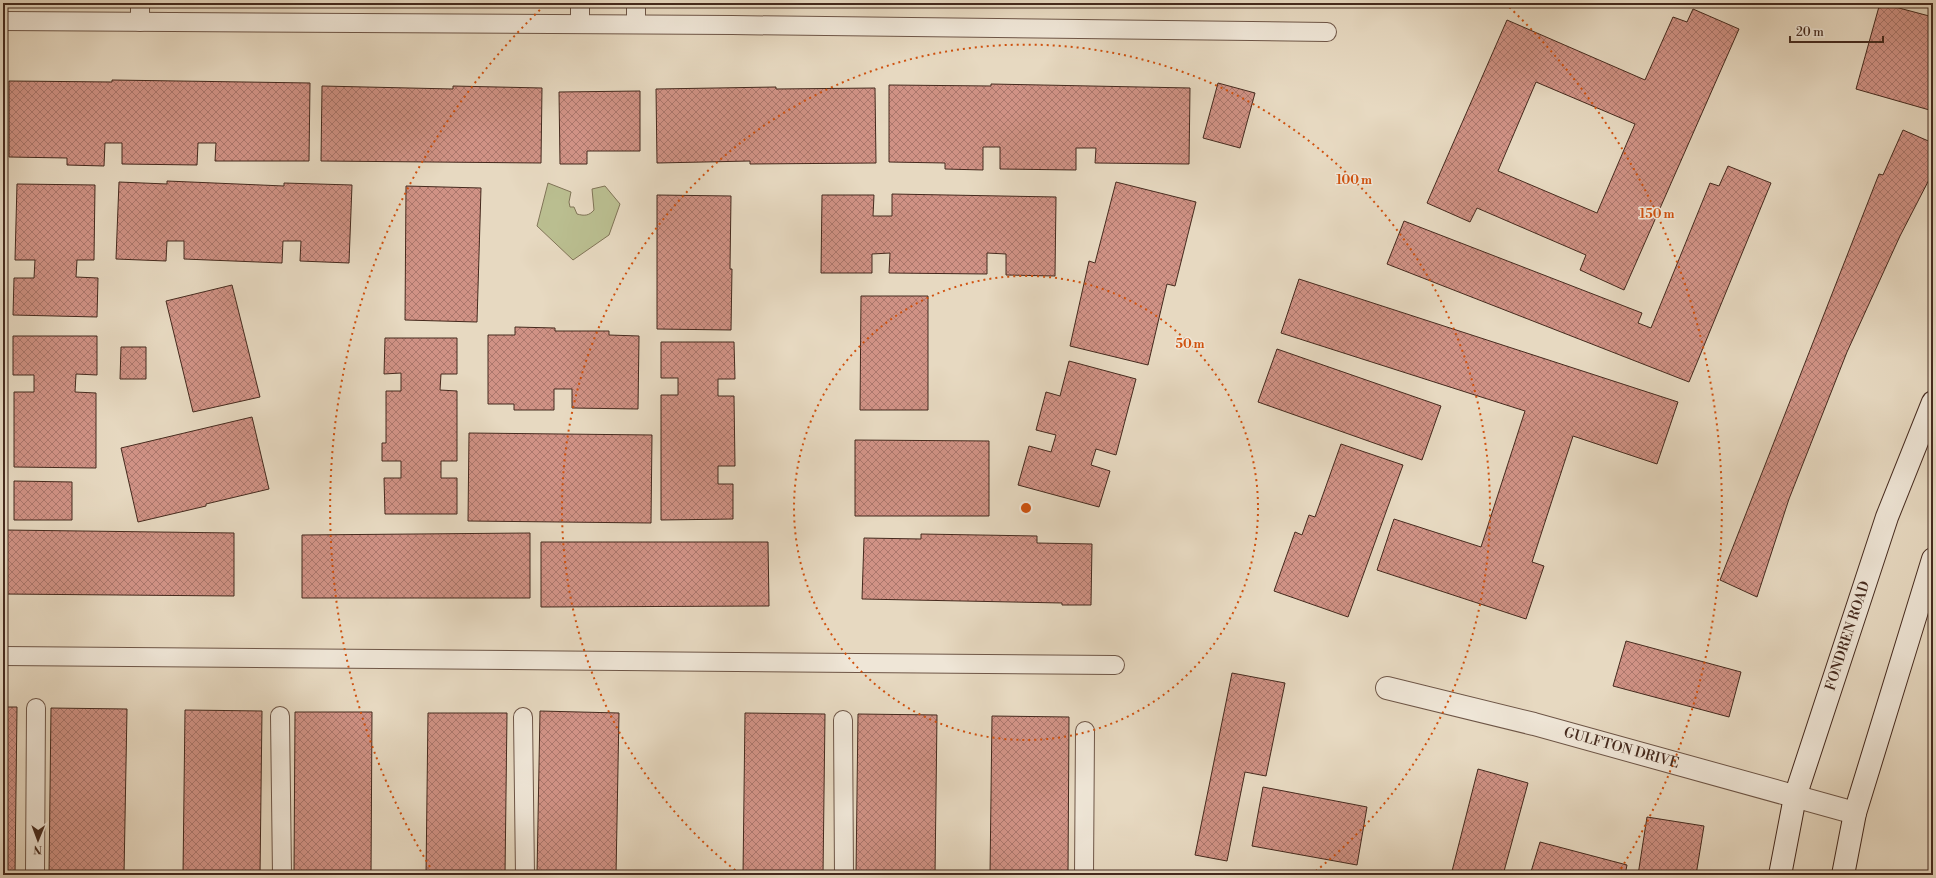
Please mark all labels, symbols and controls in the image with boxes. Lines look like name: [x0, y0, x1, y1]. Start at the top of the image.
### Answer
scale bar: [1790, 18, 1883, 44]
text: 20 m: [1796, 25, 1824, 40]
text: 100 m: [1336, 173, 1372, 188]
text: 150 m: [1640, 207, 1674, 222]
text: 50 m: [1175, 337, 1205, 352]
centre of rings: [1019, 501, 1033, 515]
street label: FONDREN ROAD: [1822, 579, 1874, 693]
street label: GULFTON DRIVE: [1562, 724, 1681, 773]
north arrow: [18, 820, 58, 860]
text: N: [33, 842, 42, 856]

